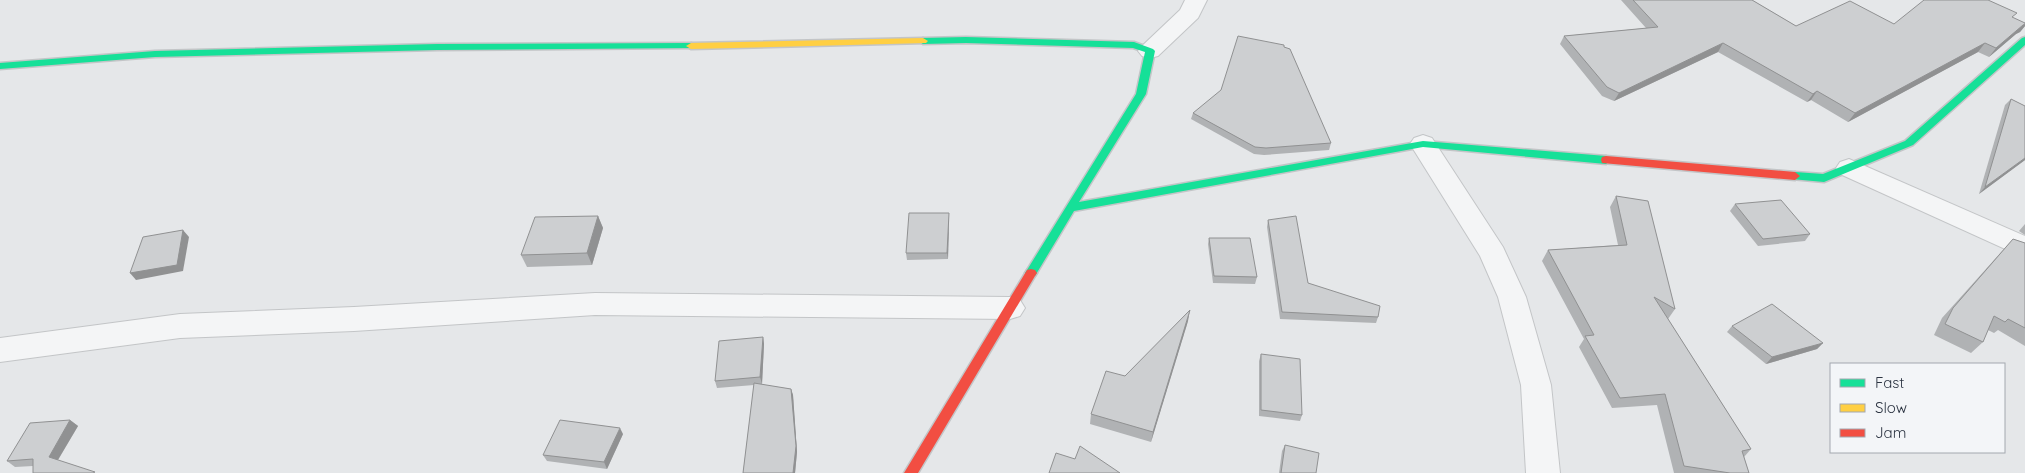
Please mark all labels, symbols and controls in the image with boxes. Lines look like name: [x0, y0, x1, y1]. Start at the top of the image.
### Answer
legend: [1830, 363, 2005, 453]
text: Fast: [1875, 373, 1904, 392]
text: Slow: [1875, 398, 1907, 417]
text: Jam: [1875, 423, 1906, 442]

